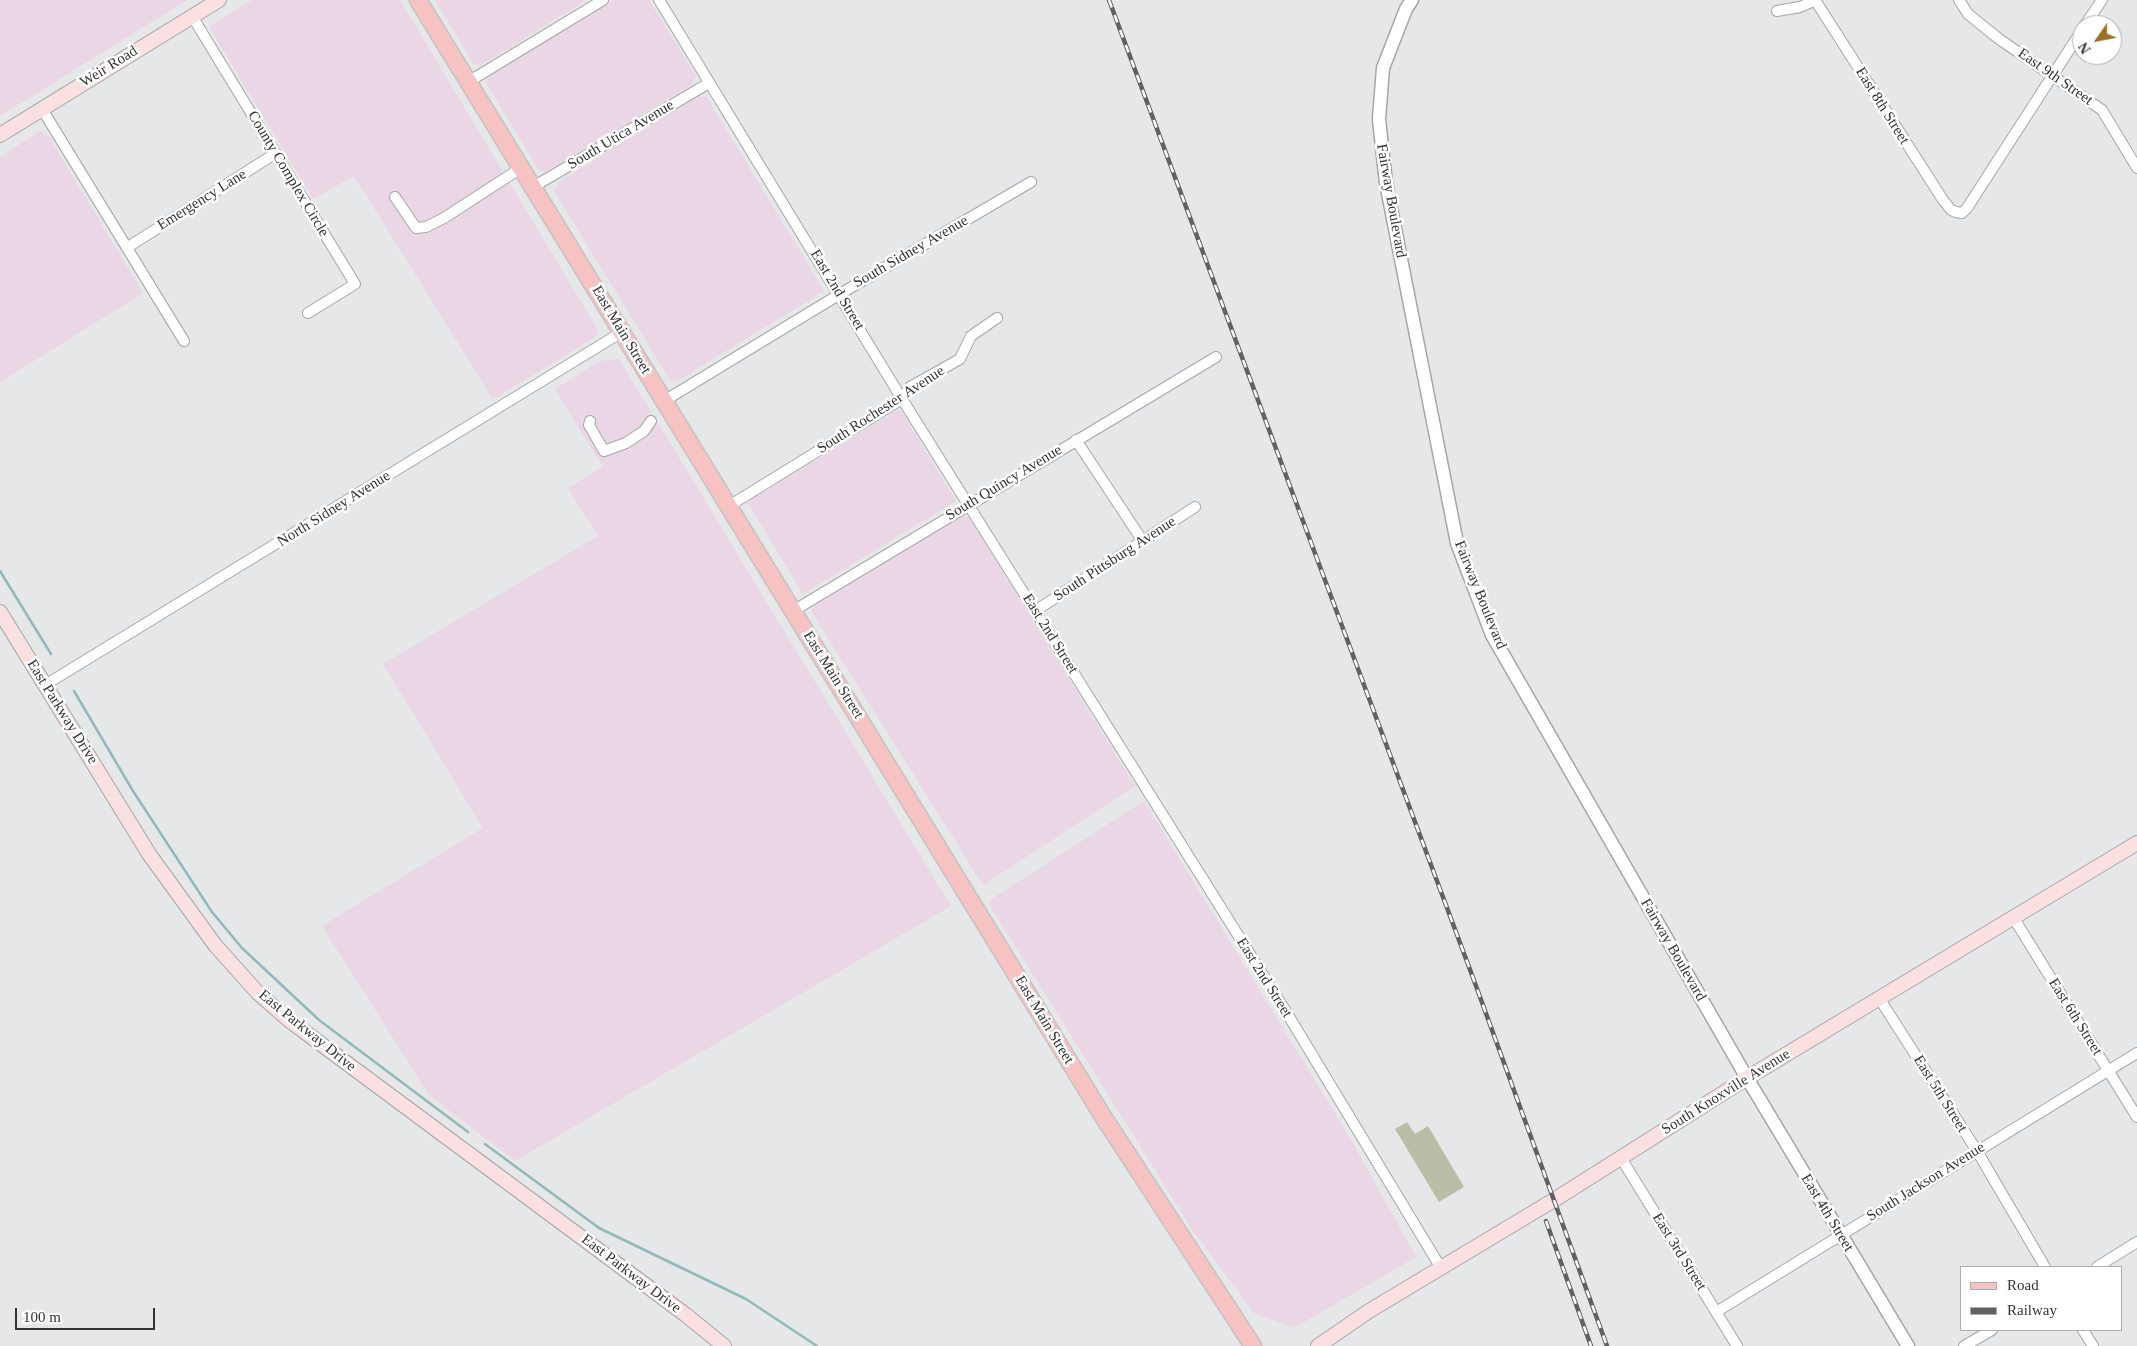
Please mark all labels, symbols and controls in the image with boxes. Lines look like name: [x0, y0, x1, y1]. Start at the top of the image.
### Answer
north arrow: [2072, 15, 2122, 65]
text: N: [2076, 40, 2094, 56]
street label: Weir Road: [77, 42, 141, 92]
street label: East 9th Street: [2014, 45, 2096, 109]
street label: East 8th Street: [1851, 64, 1913, 148]
street label: South Utica Avenue: [565, 96, 677, 174]
street label: County Complex Circle: [243, 108, 333, 240]
street label: Fairway Boulevard: [1372, 143, 1410, 259]
street label: Emergency Lane: [154, 165, 250, 235]
street label: South Sidney Avenue: [850, 212, 972, 292]
street label: East 2nd Street: [806, 246, 868, 334]
street label: East Main Street: [588, 283, 654, 377]
street label: South Rochester Avenue: [814, 362, 948, 458]
street label: South Quincy Avenue: [943, 441, 1065, 525]
street label: North Sidney Avenue: [274, 467, 394, 551]
street label: South Pittsburg Avenue: [1051, 513, 1179, 605]
street label: Fairway Boulevard: [1450, 538, 1510, 652]
street label: East 2nd Street: [1018, 591, 1082, 677]
street label: East Main Street: [799, 628, 867, 722]
street label: East Parkway Drive: [23, 656, 101, 768]
street label: Fairway Boulevard: [1636, 896, 1710, 1004]
street label: East 2nd Street: [1232, 935, 1296, 1021]
street label: East Main Street: [1011, 973, 1077, 1067]
street label: East 6th Street: [2044, 975, 2106, 1059]
street label: East Parkway Drive: [255, 986, 359, 1076]
street label: South Knoxville Avenue: [1658, 1045, 1794, 1139]
street label: East 5th Street: [1909, 1052, 1971, 1136]
street label: South Jackson Avenue: [1864, 1138, 1988, 1226]
street label: East 4th Street: [1797, 1171, 1857, 1255]
street label: East 3rd Street: [1648, 1210, 1710, 1294]
street label: East Parkway Drive: [578, 1231, 684, 1317]
legend: [1960, 1266, 2122, 1331]
text: Road: [2007, 1277, 2039, 1293]
scale bar: [18, 1298, 158, 1330]
text: Railway: [2007, 1302, 2057, 1318]
text: 100 m: [23, 1309, 61, 1325]

